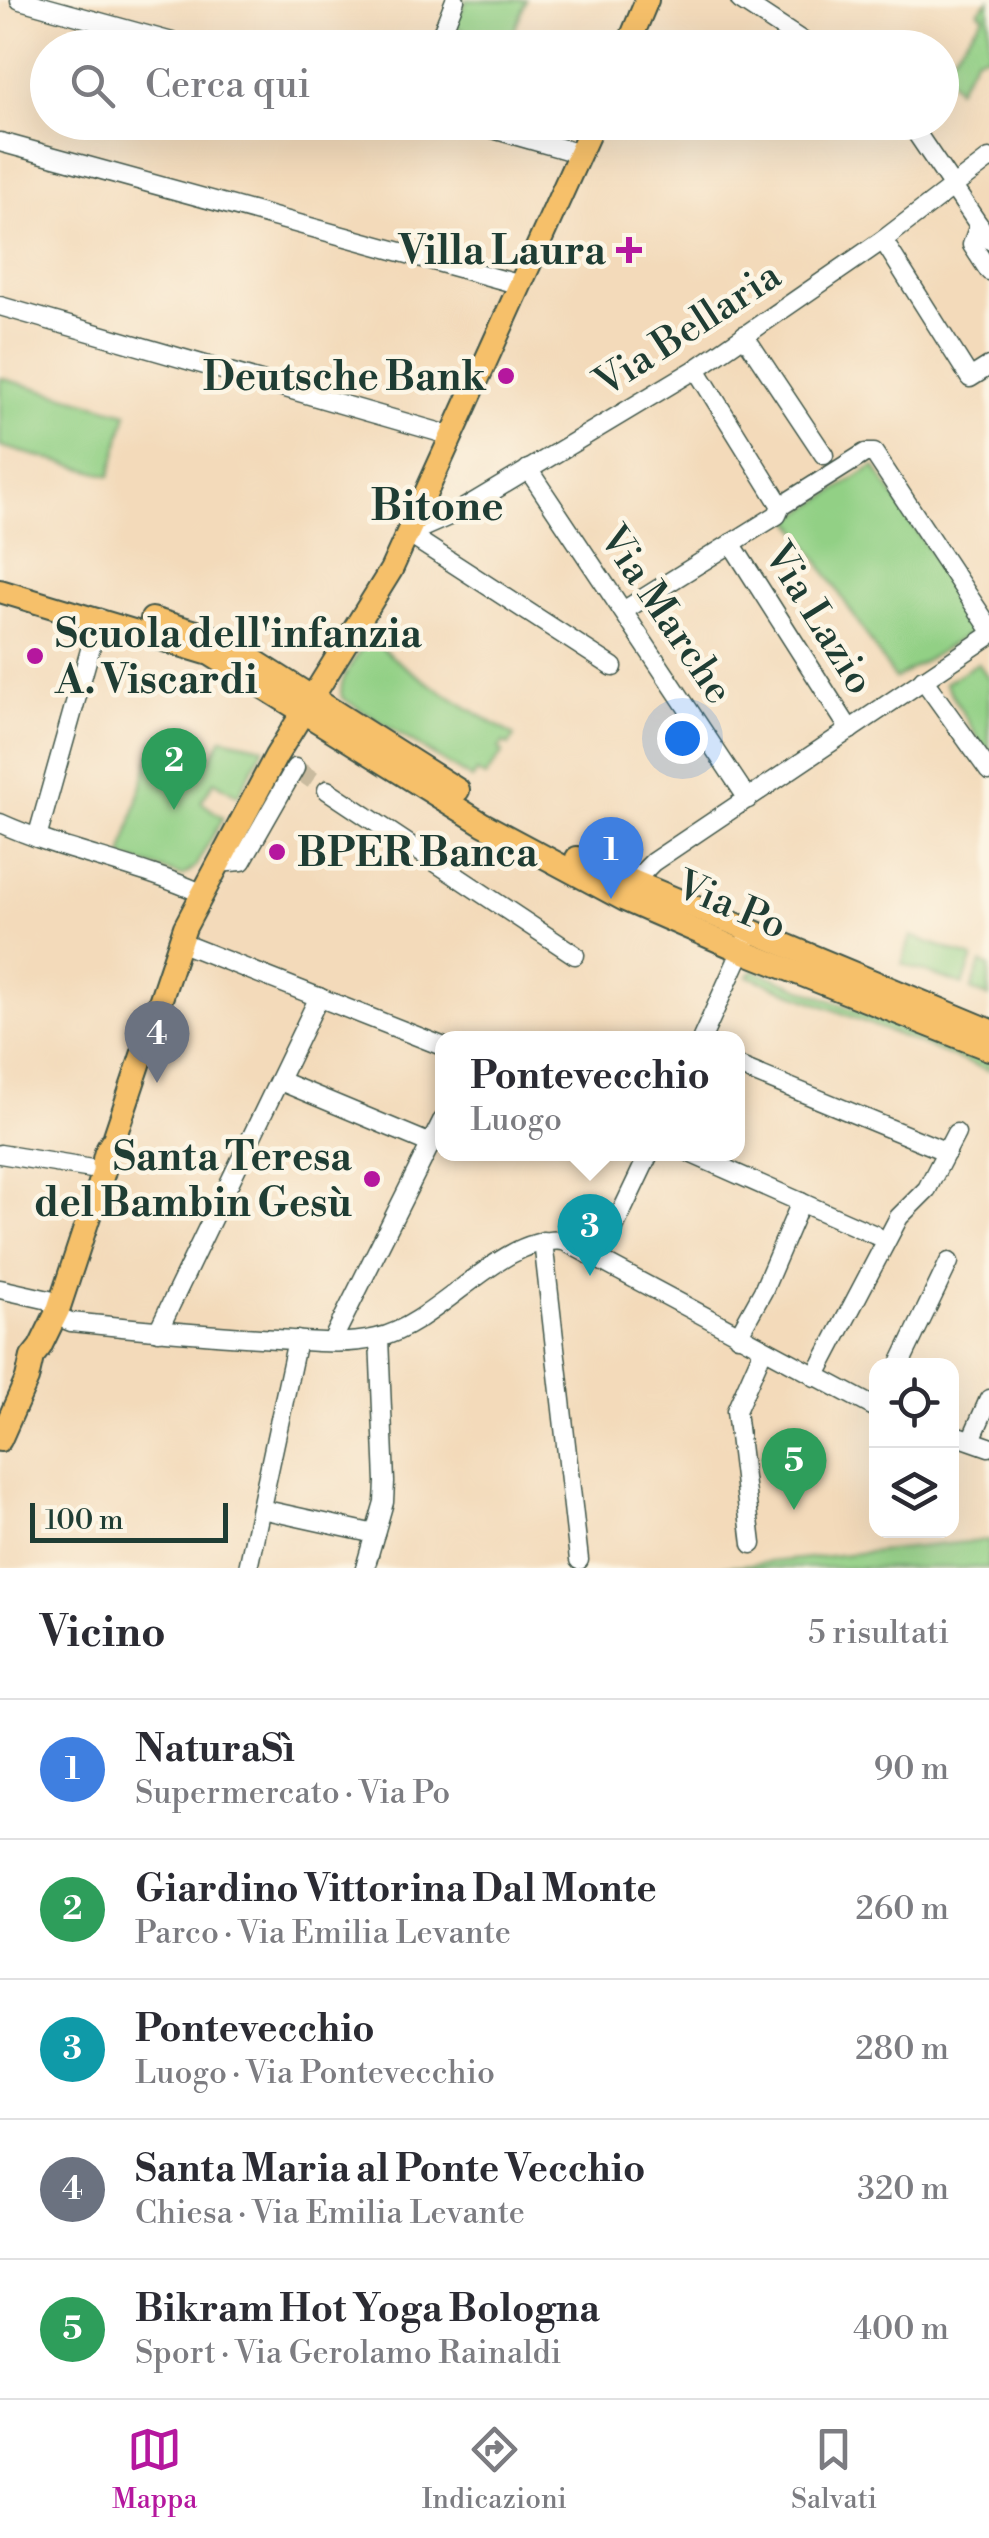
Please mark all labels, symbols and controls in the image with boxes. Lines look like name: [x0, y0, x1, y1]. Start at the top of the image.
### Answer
search box: [30, 30, 959, 140]
icon: search: [65, 58, 120, 113]
text: Cerca qui: [145, 62, 310, 109]
place label: Villa Laura: [398, 227, 606, 277]
marker: Villa Laura: [616, 237, 642, 263]
street label: Via Bellaria: [585, 251, 791, 409]
place label: Deutsche Bank: [203, 353, 487, 403]
marker: Deutsche Bank: [495, 365, 517, 387]
district label: Bitone: [370, 481, 504, 534]
street label: Via Marche: [587, 516, 743, 714]
street label: Via Lazio: [752, 533, 884, 704]
place label: Scuola dell'infanzia A. Viscardi: [54, 610, 422, 706]
marker: Scuola dell'infanzia A. Viscardi: [24, 645, 46, 667]
your location: [657, 713, 708, 764]
pin: 2: [142, 728, 206, 810]
pin: 1: [578, 816, 644, 899]
place label: BPER Banca: [297, 829, 538, 879]
marker: BPER Banca: [266, 841, 288, 863]
street label: Via Po: [668, 860, 794, 951]
pin: 4: [124, 1000, 190, 1083]
popup: [435, 1031, 745, 1161]
text: Pontevecchio: [470, 1053, 710, 1100]
text: Luogo: [470, 1100, 562, 1140]
place label: Santa Teresa del Bambin Gesù: [34, 1133, 352, 1229]
marker: Santa Teresa del Bambin Gesù: [361, 1168, 383, 1190]
pin: 3: [558, 1194, 622, 1276]
map controls: [869, 1358, 959, 1538]
button: locate: [869, 1358, 959, 1448]
pin: 5: [762, 1428, 826, 1510]
button: layers: [869, 1448, 959, 1538]
scale bar: [30, 1498, 228, 1542]
text: 100 m: [45, 1503, 124, 1538]
text: Vicino: [40, 1607, 166, 1660]
text: 5 risultati: [808, 1613, 949, 1653]
text: NaturaSì: [135, 1726, 295, 1773]
text: 1: [65, 1749, 80, 1789]
text: 90 m: [874, 1749, 949, 1789]
text: Supermercato · Via Po: [135, 1773, 450, 1813]
text: Giardino Vittorina Dal Monte: [135, 1866, 657, 1913]
text: 2: [62, 1889, 83, 1929]
text: 260 m: [856, 1889, 949, 1929]
text: Parco · Via Emilia Levante: [135, 1913, 511, 1953]
text: Pontevecchio: [135, 2006, 375, 2053]
text: 3: [63, 2029, 82, 2069]
text: 280 m: [855, 2029, 949, 2069]
text: Luogo · Via Pontevecchio: [135, 2053, 495, 2093]
text: Santa Maria al Ponte Vecchio: [135, 2146, 645, 2193]
text: 4: [62, 2169, 83, 2209]
text: 320 m: [857, 2169, 949, 2209]
text: Chiesa · Via Emilia Levante: [135, 2193, 525, 2233]
text: Bikram Hot Yoga Bologna: [135, 2286, 600, 2333]
text: 5: [63, 2309, 82, 2349]
text: 400 m: [853, 2309, 949, 2349]
text: Sport · Via Gerolamo Rainaldi: [135, 2333, 561, 2373]
tab: Mappa: [112, 2422, 198, 2517]
tab: Indicazioni: [422, 2422, 567, 2517]
tab: Salvati: [791, 2422, 877, 2517]

